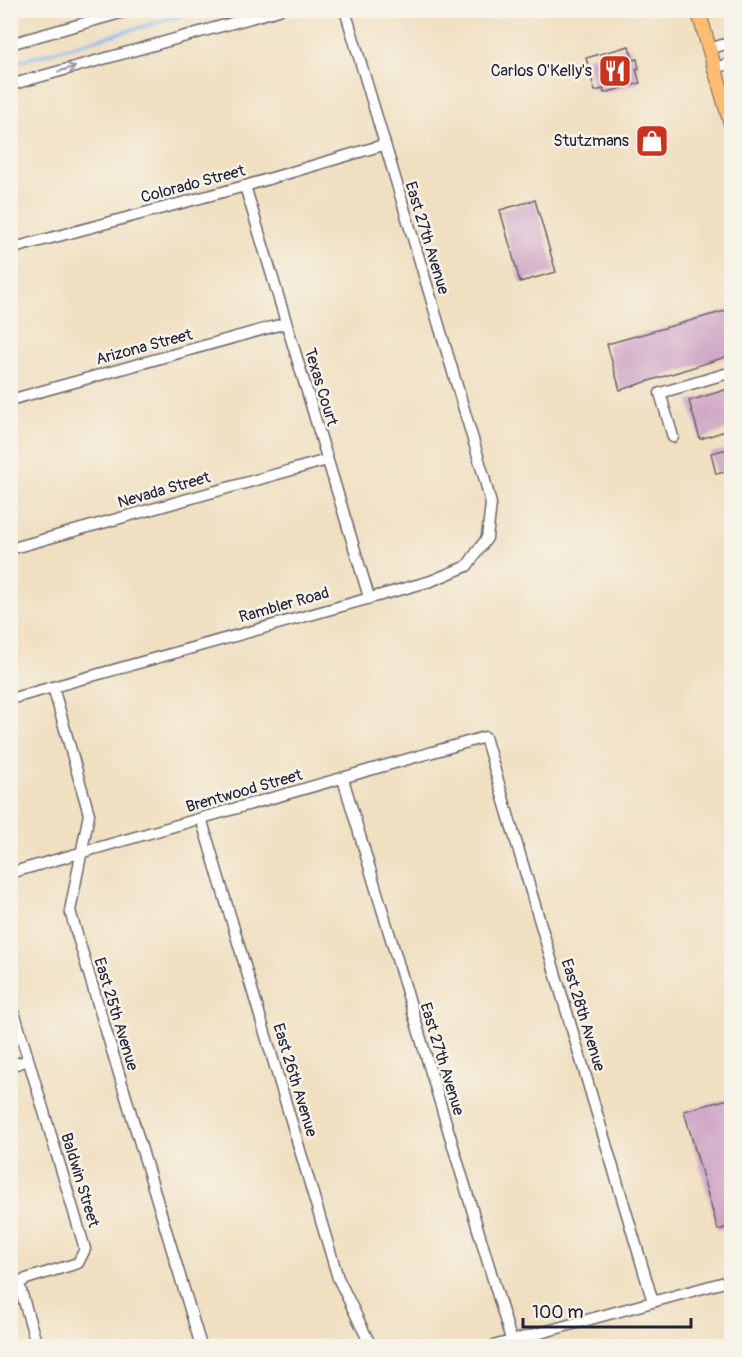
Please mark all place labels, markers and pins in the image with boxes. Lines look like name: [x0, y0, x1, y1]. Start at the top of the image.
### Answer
restaurant icon: Carlos O'Kelly's: [597, 53, 633, 89]
place label: Carlos O'Kelly's: [491, 61, 592, 81]
shop icon: Stutzmans: [634, 123, 670, 159]
place label: Stutzmans: [553, 131, 629, 151]

